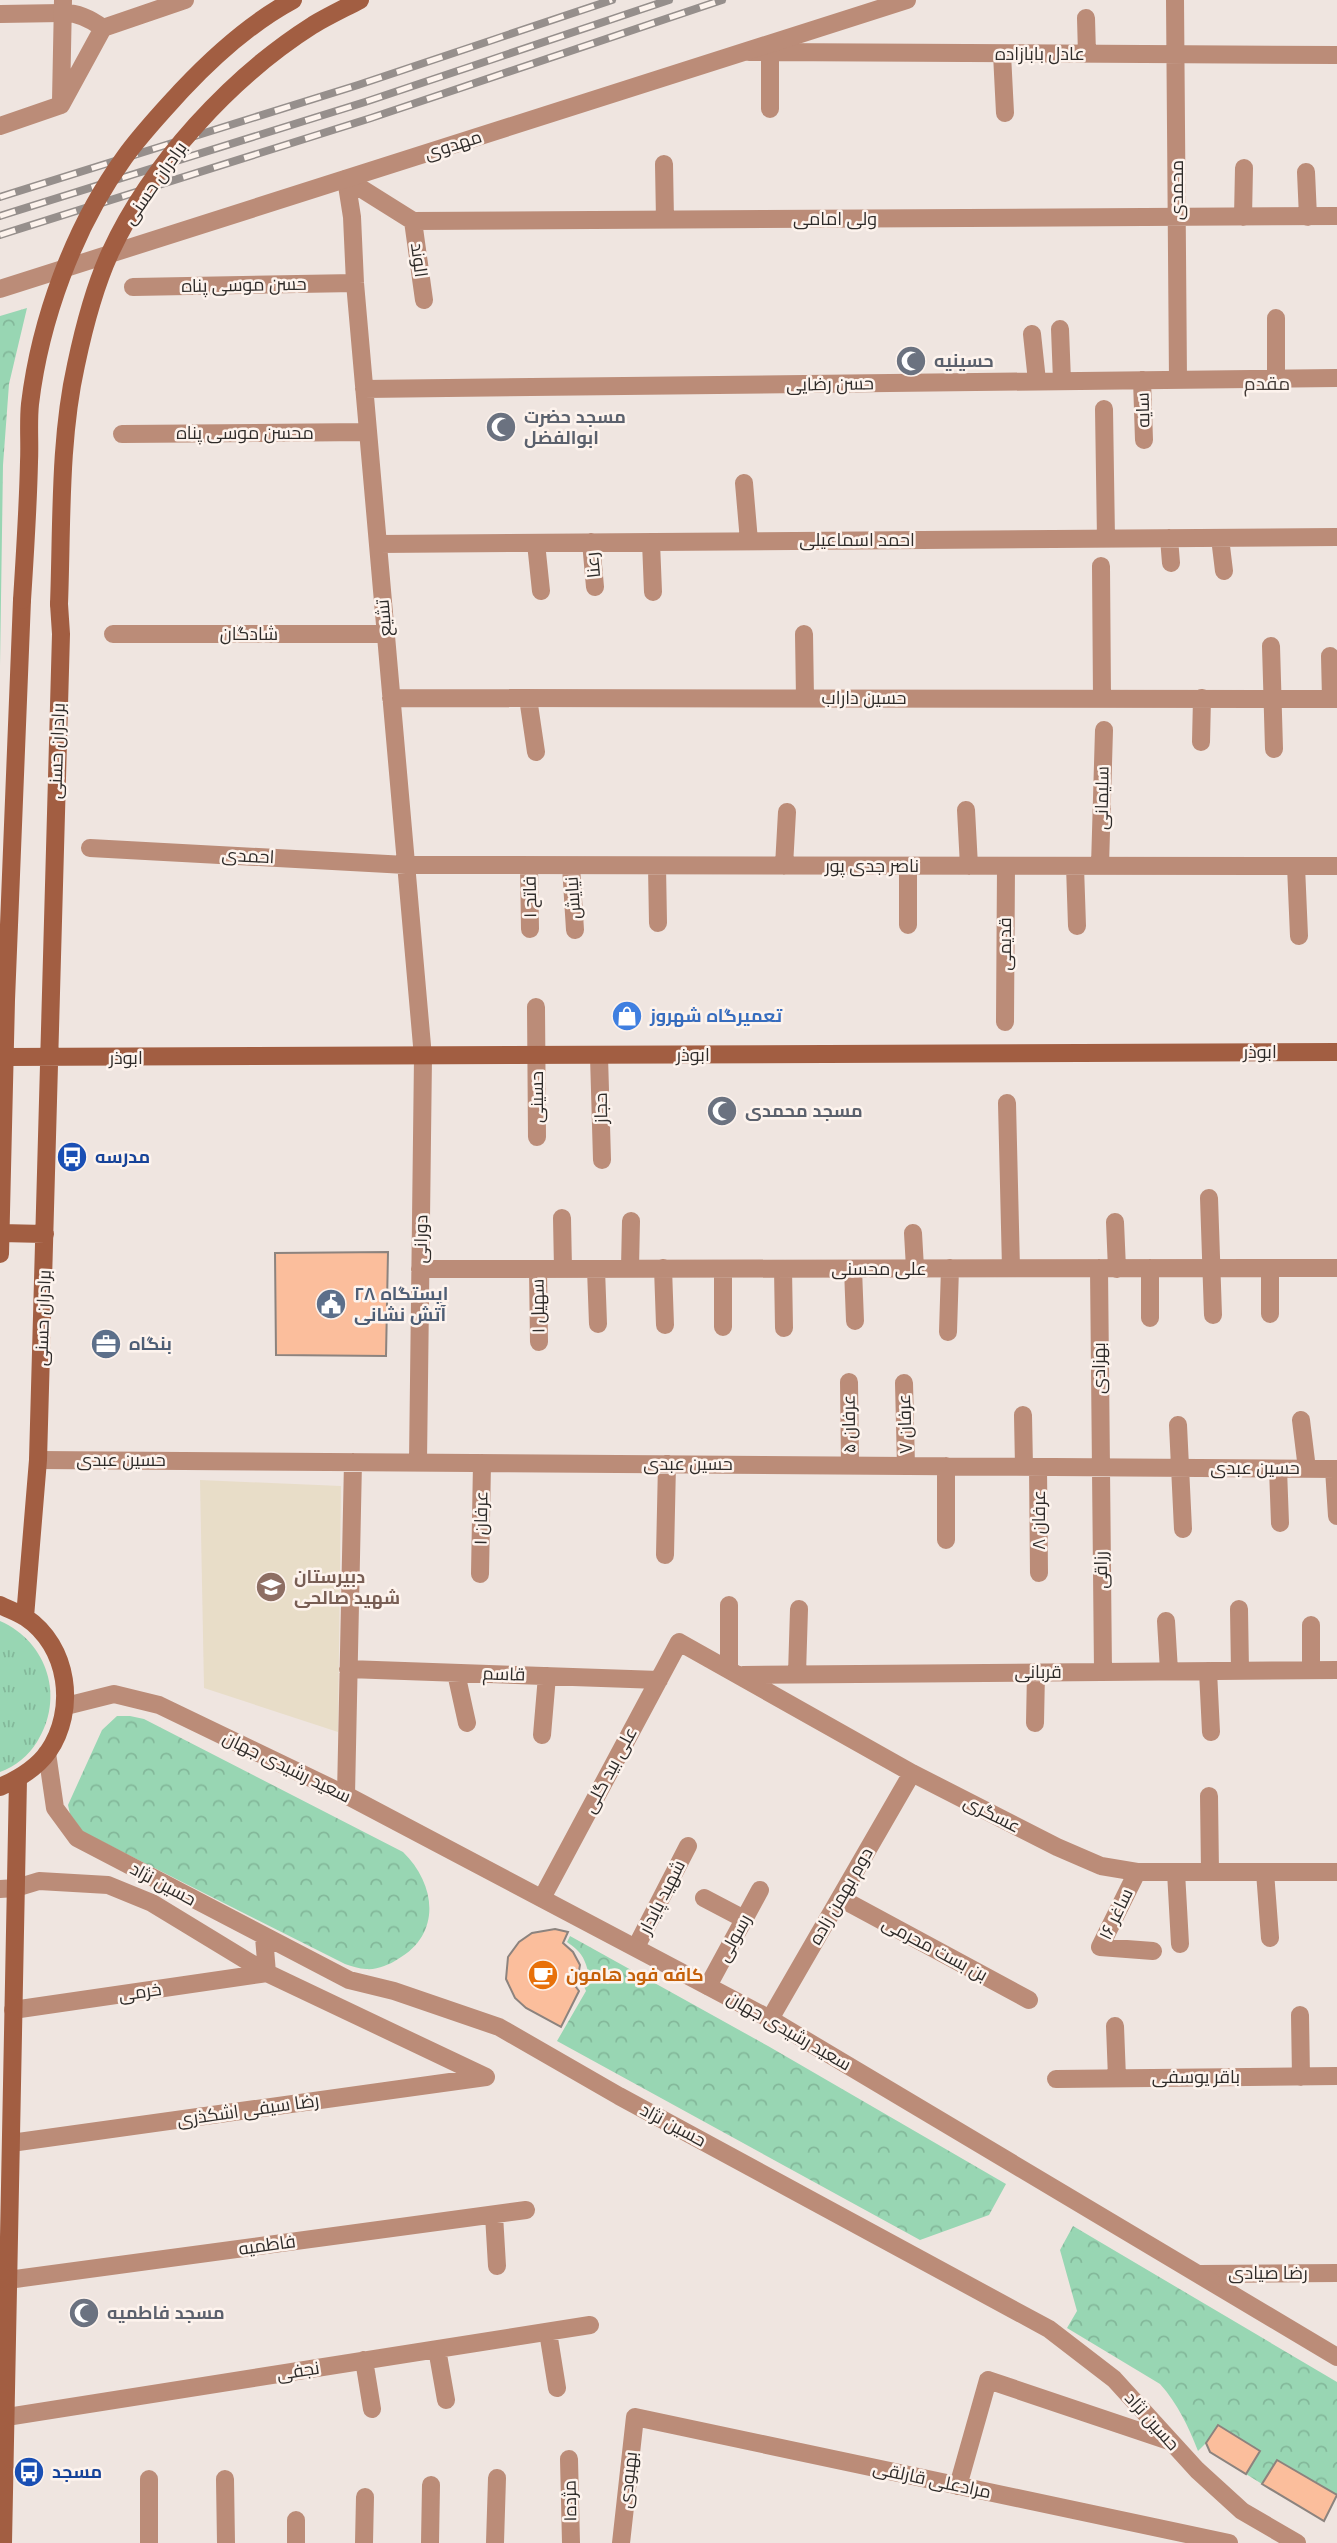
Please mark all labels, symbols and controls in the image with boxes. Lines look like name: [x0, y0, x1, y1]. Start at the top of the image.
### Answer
street label: عادل بابازاده: [995, 41, 1085, 65]
street label: مهدوی: [421, 124, 484, 165]
street label: برادران حسنی: [117, 136, 192, 229]
street label: محمدی: [1164, 160, 1188, 220]
street label: ولی امامی: [793, 206, 877, 230]
street label: الوند: [406, 241, 434, 279]
street label: حسن موسی پناه: [181, 271, 307, 298]
mosque icon: حسینیه: [894, 344, 928, 378]
place label: حسینیه: [934, 348, 994, 372]
street label: حسن رضایی: [786, 370, 874, 396]
district label: مقدم: [1244, 370, 1290, 397]
street label: سایه: [1129, 392, 1155, 428]
place label: مسجد حضرت ابوالفضل: [524, 404, 626, 449]
mosque icon: مسجد حضرت ابوالفضل: [484, 410, 518, 444]
street label: محسن موسی پناه: [176, 420, 314, 445]
street label: احمد اسماعیلی: [799, 527, 915, 551]
street label: رعنا: [579, 551, 605, 579]
street label: تشیع: [369, 598, 398, 638]
street label: شادگان: [220, 621, 278, 645]
street label: حسین داراب: [821, 685, 907, 709]
street label: برادران حسنی: [42, 702, 70, 800]
street label: سلیمانی: [1088, 766, 1114, 830]
street label: احمدی: [221, 842, 275, 868]
street label: ناصر جدی پور: [824, 853, 919, 878]
street label: فاتح ۱: [517, 876, 542, 918]
street label: نیایش: [559, 876, 585, 920]
street label: قدیمی: [992, 917, 1016, 971]
shop icon: تعمیرگاه شهروز: [610, 999, 644, 1033]
place label: تعمیرگاه شهروز: [649, 1003, 782, 1027]
street label: ابوذر: [1242, 1039, 1277, 1063]
street label: ابوذر: [675, 1042, 710, 1066]
street label: ابوذر: [108, 1045, 143, 1069]
street label: حسینی: [524, 1071, 548, 1123]
street label: حجاز: [588, 1092, 612, 1125]
mosque icon: مسجد محمدی: [705, 1094, 739, 1128]
place label: مسجد محمدی: [745, 1098, 863, 1122]
bus stop icon: مدرسه: [55, 1140, 89, 1174]
place label: مدرسه: [95, 1144, 150, 1168]
street label: دورانی: [408, 1214, 432, 1264]
street label: علی محسنی: [831, 1256, 927, 1280]
street label: برادران حسنی: [28, 1269, 56, 1367]
street label: سهیل ۱: [525, 1279, 549, 1334]
place label: ایستگاه ۲۸ آتش نشانی: [354, 1281, 448, 1326]
public building icon: ایستگاه ۲۸ آتش نشانی: [314, 1287, 348, 1321]
office icon: بنگاه: [89, 1327, 123, 1361]
place label: بنگاه: [129, 1331, 172, 1355]
street label: بهزادی: [1086, 1342, 1110, 1394]
street label: عرفان ۷: [891, 1394, 917, 1454]
street label: عرفان ۵: [835, 1395, 861, 1453]
street label: حسین عبدی: [76, 1447, 166, 1471]
street label: حسین عبدی: [643, 1451, 733, 1475]
street label: حسین عبدی: [1210, 1455, 1300, 1479]
street label: عرفان ۸: [1026, 1490, 1050, 1550]
street label: عرفان ۱: [468, 1491, 492, 1545]
street label: رزاقی: [1088, 1551, 1112, 1589]
place label: دبیرستان شهید صالحی: [294, 1564, 400, 1609]
school or university icon: دبیرستان شهید صالحی: [254, 1570, 288, 1604]
street label: قربانی: [1014, 1659, 1062, 1683]
street label: قاسم: [482, 1660, 526, 1687]
street label: علی بید گلی: [576, 1722, 642, 1817]
street label: سعید رشیدی جهان: [219, 1725, 356, 1808]
street label: عسگری: [960, 1789, 1025, 1838]
street label: دوم بهمن زاده: [803, 1842, 879, 1949]
street label: شهید پایدار: [632, 1855, 691, 1939]
street label: حسین نژاد: [126, 1856, 201, 1910]
street label: ساغر ۱۶: [1092, 1884, 1138, 1943]
street label: رسولی: [710, 1909, 756, 1966]
street label: بن بست محرمی: [878, 1910, 992, 1986]
cafe icon: کافه فود هامون: [526, 1958, 560, 1992]
place label: کافه فود هامون: [566, 1962, 704, 1986]
street label: خرمی: [117, 1976, 163, 2006]
street label: سعید رشیدی جهان: [723, 1985, 856, 2075]
street label: باقر یوسفی: [1152, 2064, 1240, 2088]
street label: رضا سیفی اشکذری: [175, 2087, 320, 2131]
street label: حسین نژاد: [636, 2097, 711, 2151]
street label: فاطمیه: [237, 2228, 297, 2260]
street label: رضا صیادی: [1228, 2260, 1308, 2284]
mosque icon: مسجد فاطمیه: [67, 2296, 101, 2330]
place label: مسجد فاطمیه: [107, 2300, 225, 2324]
street label: نجفی: [275, 2355, 321, 2385]
street label: حسین نژاد: [1120, 2386, 1186, 2455]
street label: بهبودی: [612, 2450, 642, 2510]
bus stop icon: مسجد: [12, 2455, 46, 2489]
street label: مرادعلی قارلقی: [871, 2455, 994, 2503]
place label: مسجد: [52, 2459, 102, 2483]
street label: مژده۱: [557, 2480, 581, 2522]

